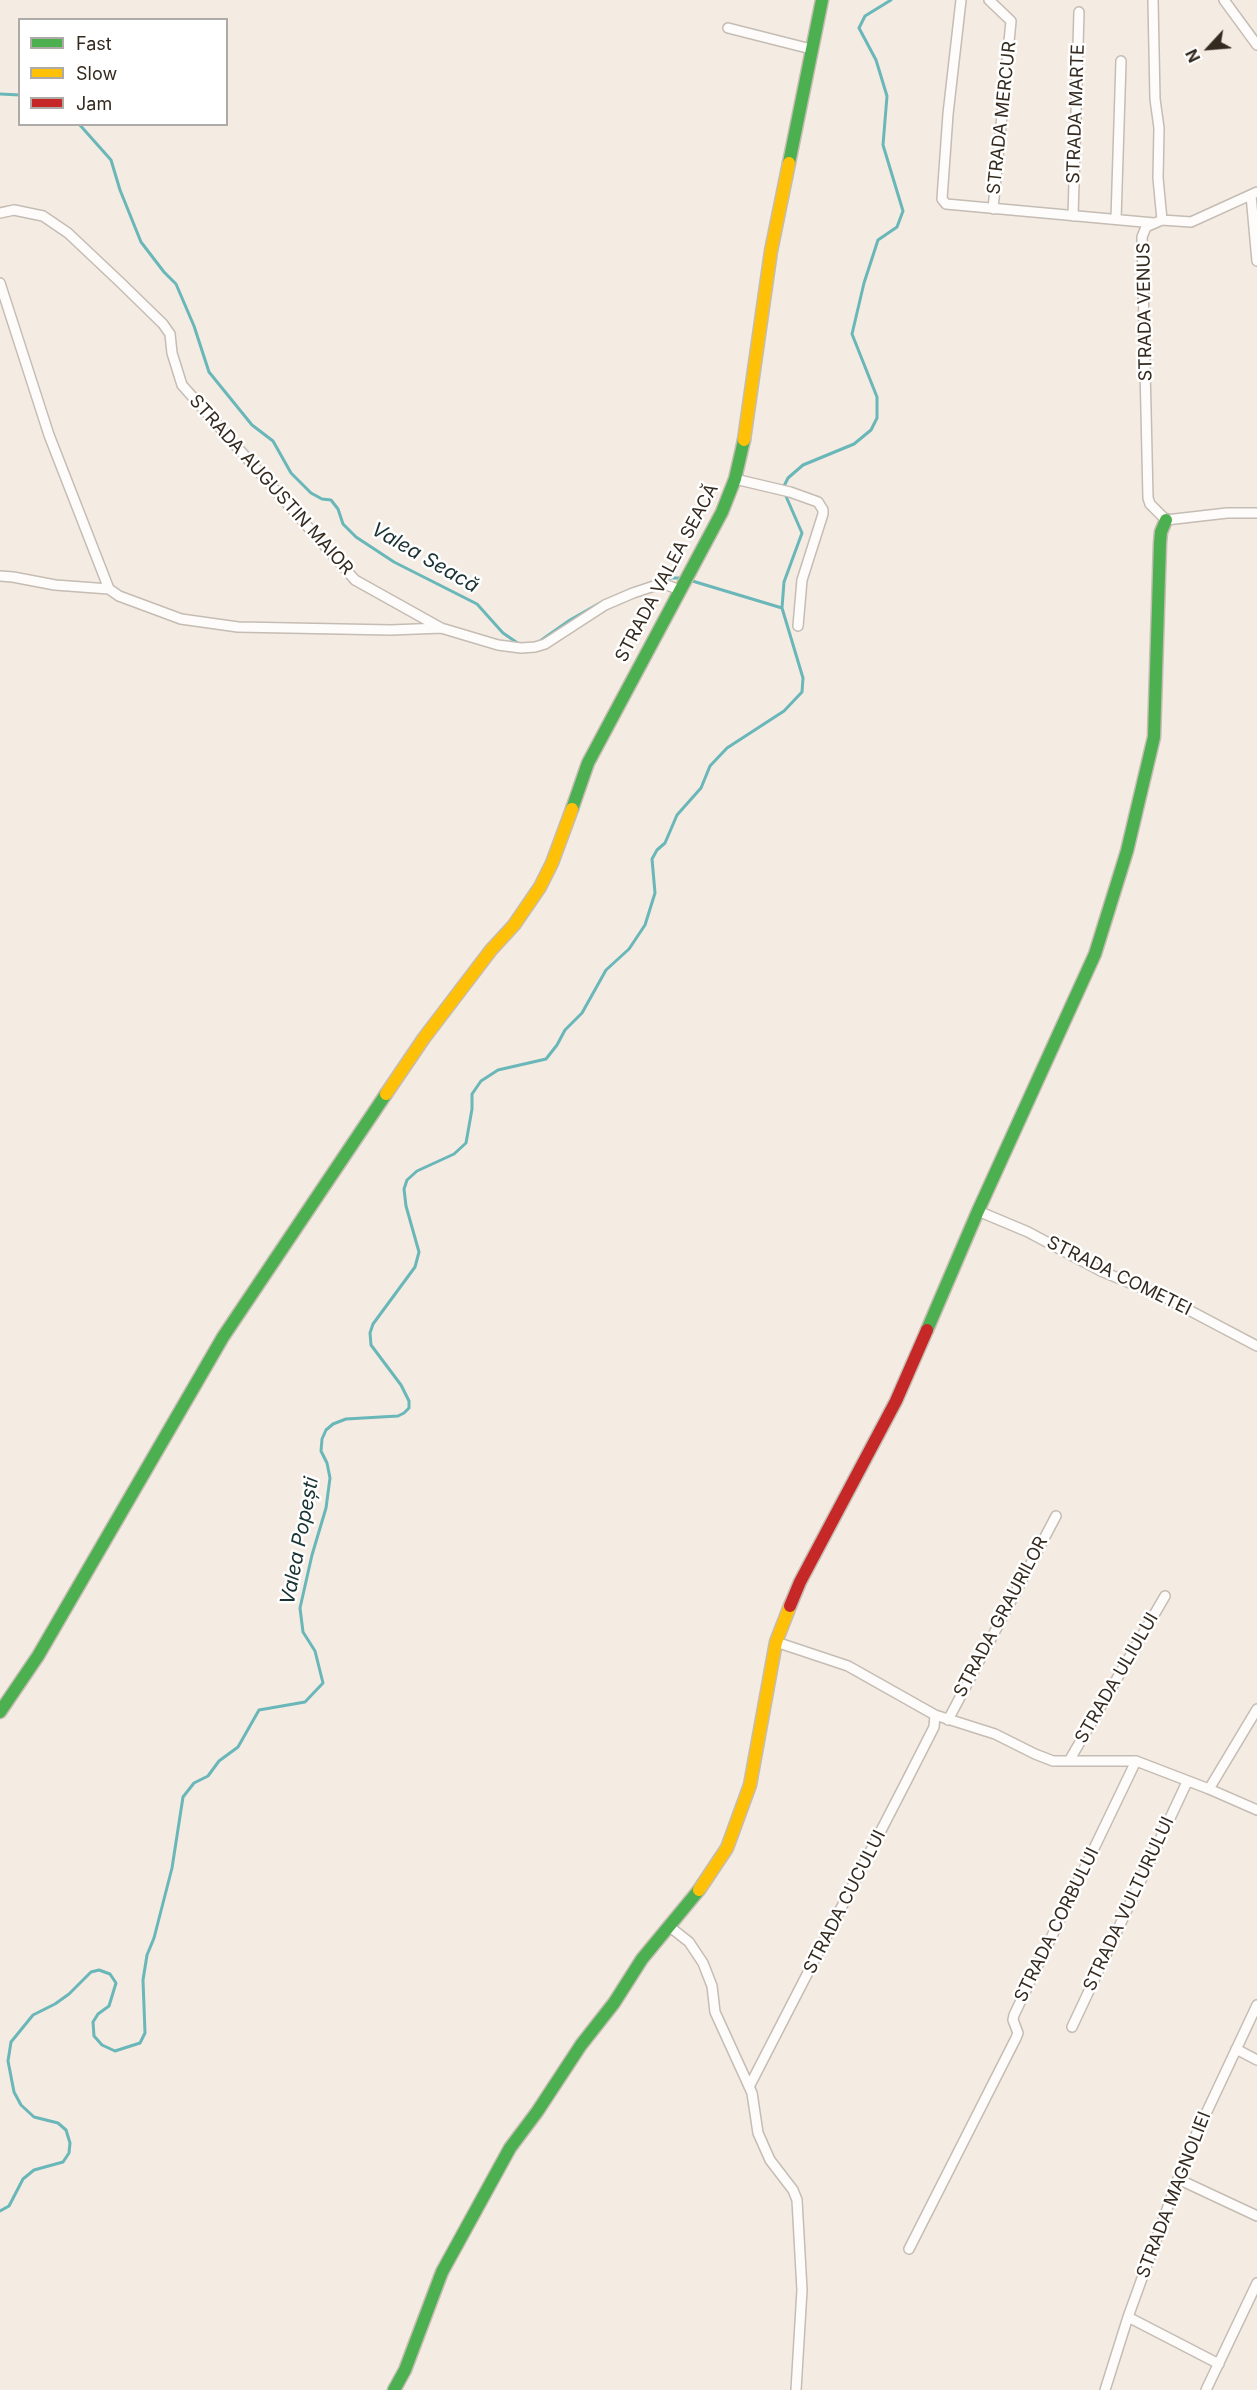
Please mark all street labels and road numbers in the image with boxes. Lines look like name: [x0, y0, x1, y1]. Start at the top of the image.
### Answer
street label: STRADA MERCUR: [983, 40, 1021, 196]
street label: STRADA MARTE: [1063, 44, 1089, 184]
street label: STRADA VENUS: [1133, 242, 1157, 382]
street label: STRADA AUGUSTIN MAIOR: [184, 391, 358, 579]
street label: STRADA VALEA SEACĂ: [611, 480, 723, 666]
street label: STRADA COMETEI: [1043, 1232, 1195, 1320]
street label: STRADA GRAURILOR: [949, 1533, 1053, 1701]
street label: STRADA ULIULUI: [1071, 1609, 1163, 1747]
street label: STRADA VULTURULUI: [1079, 1813, 1179, 1995]
street label: STRADA CUCULUI: [799, 1826, 891, 1978]
street label: STRADA CORBULUI: [1010, 1844, 1104, 2006]
street label: STRADA MAGNOLIEI: [1132, 2109, 1216, 2281]

